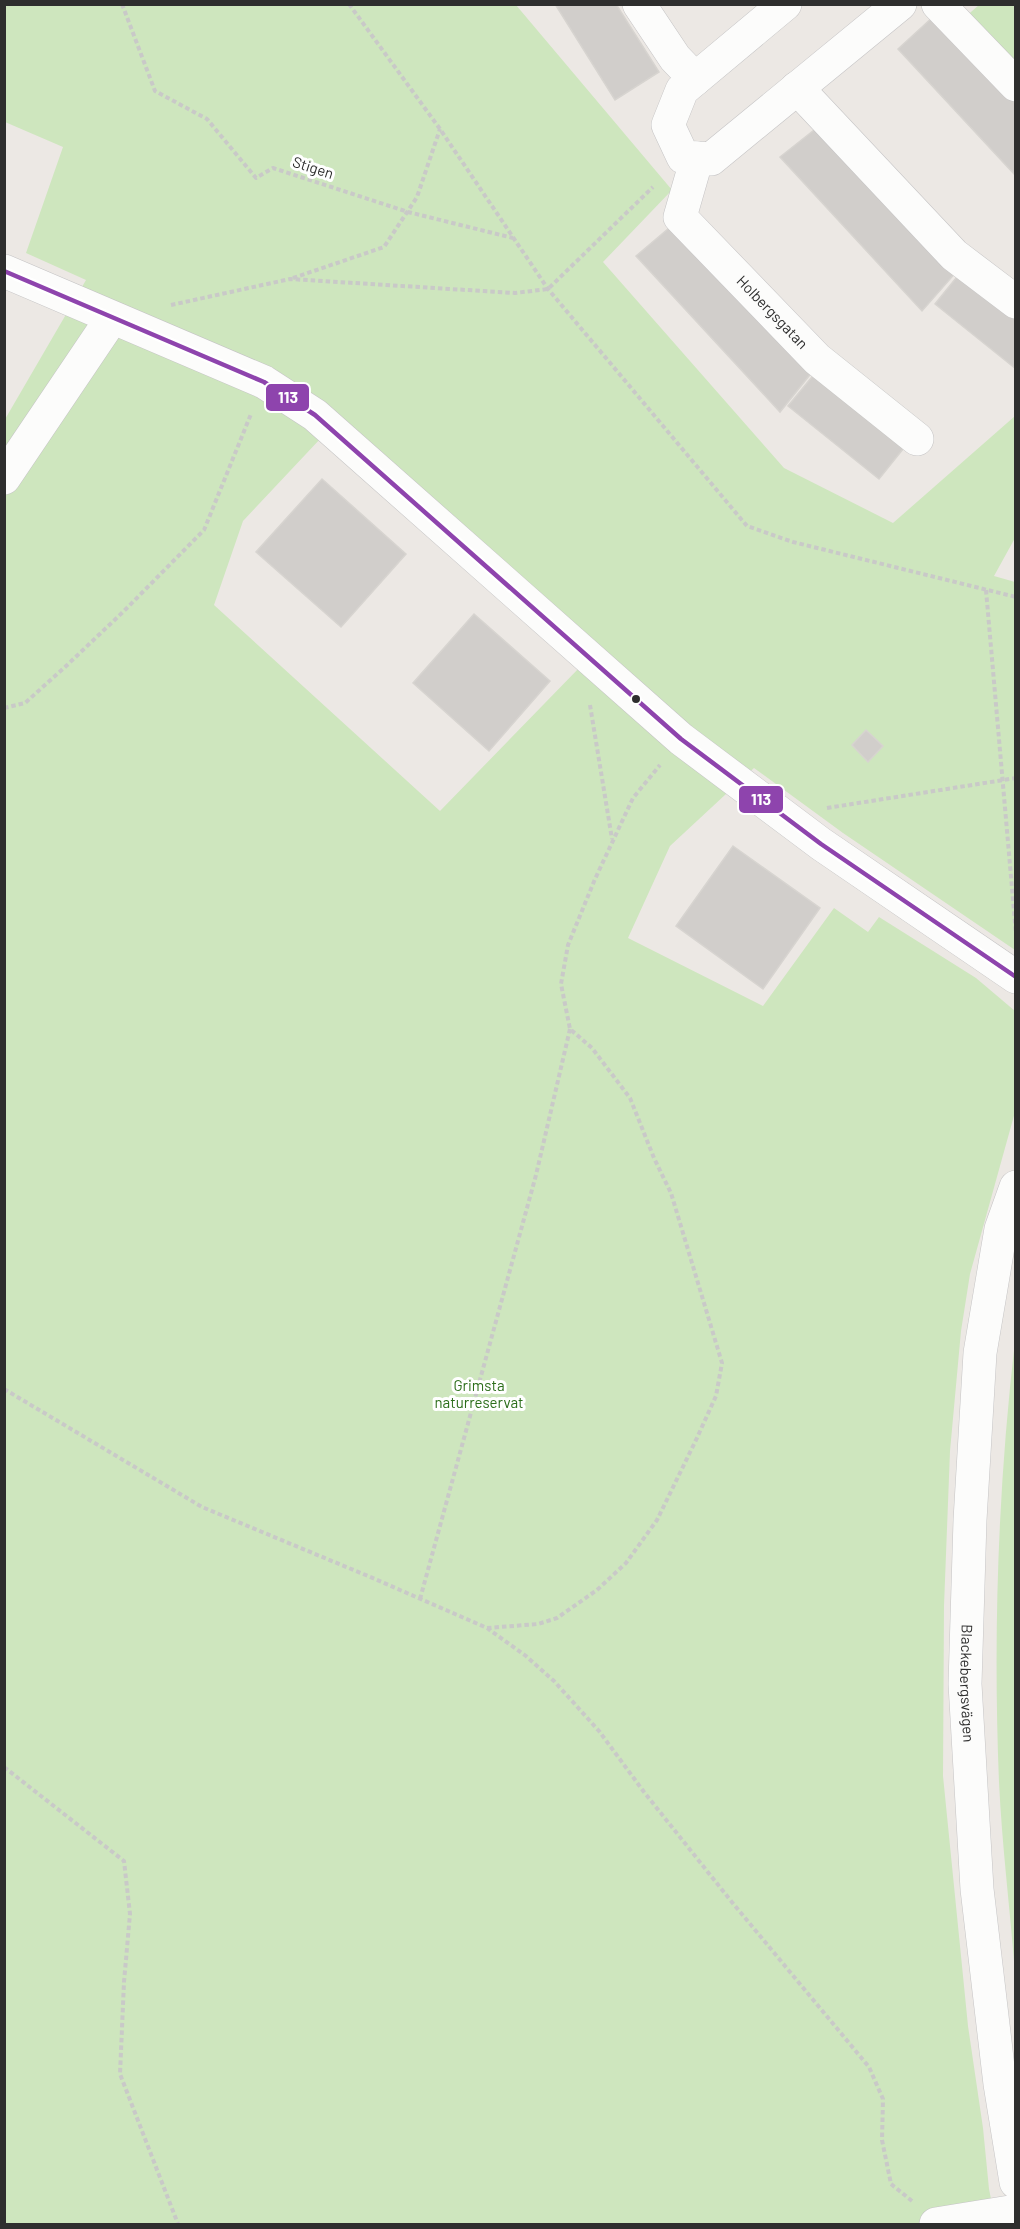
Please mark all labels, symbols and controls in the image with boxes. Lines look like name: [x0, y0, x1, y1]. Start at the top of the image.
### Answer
street label: Stigen: [290, 152, 336, 182]
street label: Holbergsgatan: [733, 271, 812, 352]
line badge: 113: [265, 383, 310, 412]
text: 113: [278, 387, 298, 406]
unlabelled marker: [630, 693, 642, 705]
line badge: 113: [738, 785, 784, 814]
text: 113: [751, 789, 771, 808]
park label: Grimsta naturreservat: [434, 1376, 524, 1411]
street label: Blackebergsvägen: [957, 1624, 978, 1743]

